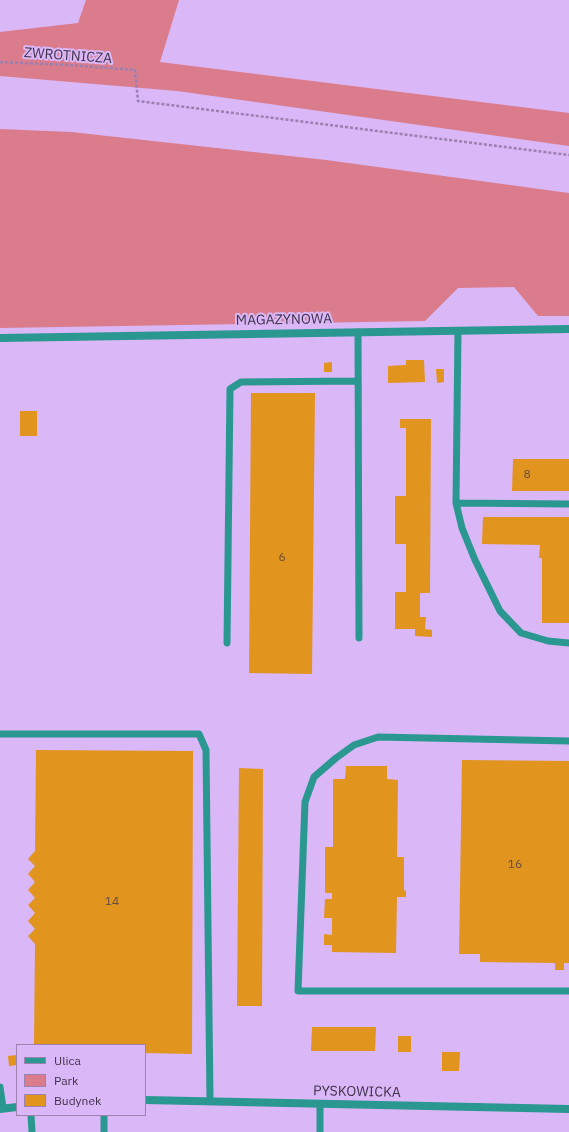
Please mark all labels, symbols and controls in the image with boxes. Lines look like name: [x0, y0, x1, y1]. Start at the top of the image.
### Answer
street label: ZWROTNICZA: [23, 45, 113, 67]
street label: MAGAZYNOWA: [236, 311, 332, 329]
house number: 8: [523, 468, 531, 482]
house number: 6: [278, 551, 286, 565]
house number: 16: [508, 858, 522, 872]
house number: 14: [105, 895, 119, 909]
legend: [16, 1044, 146, 1116]
text: Ulica: [54, 1053, 81, 1068]
text: Park: [54, 1073, 78, 1088]
street label: PYSKOWICKA: [313, 1083, 401, 1101]
text: Budynek: [54, 1093, 101, 1108]

